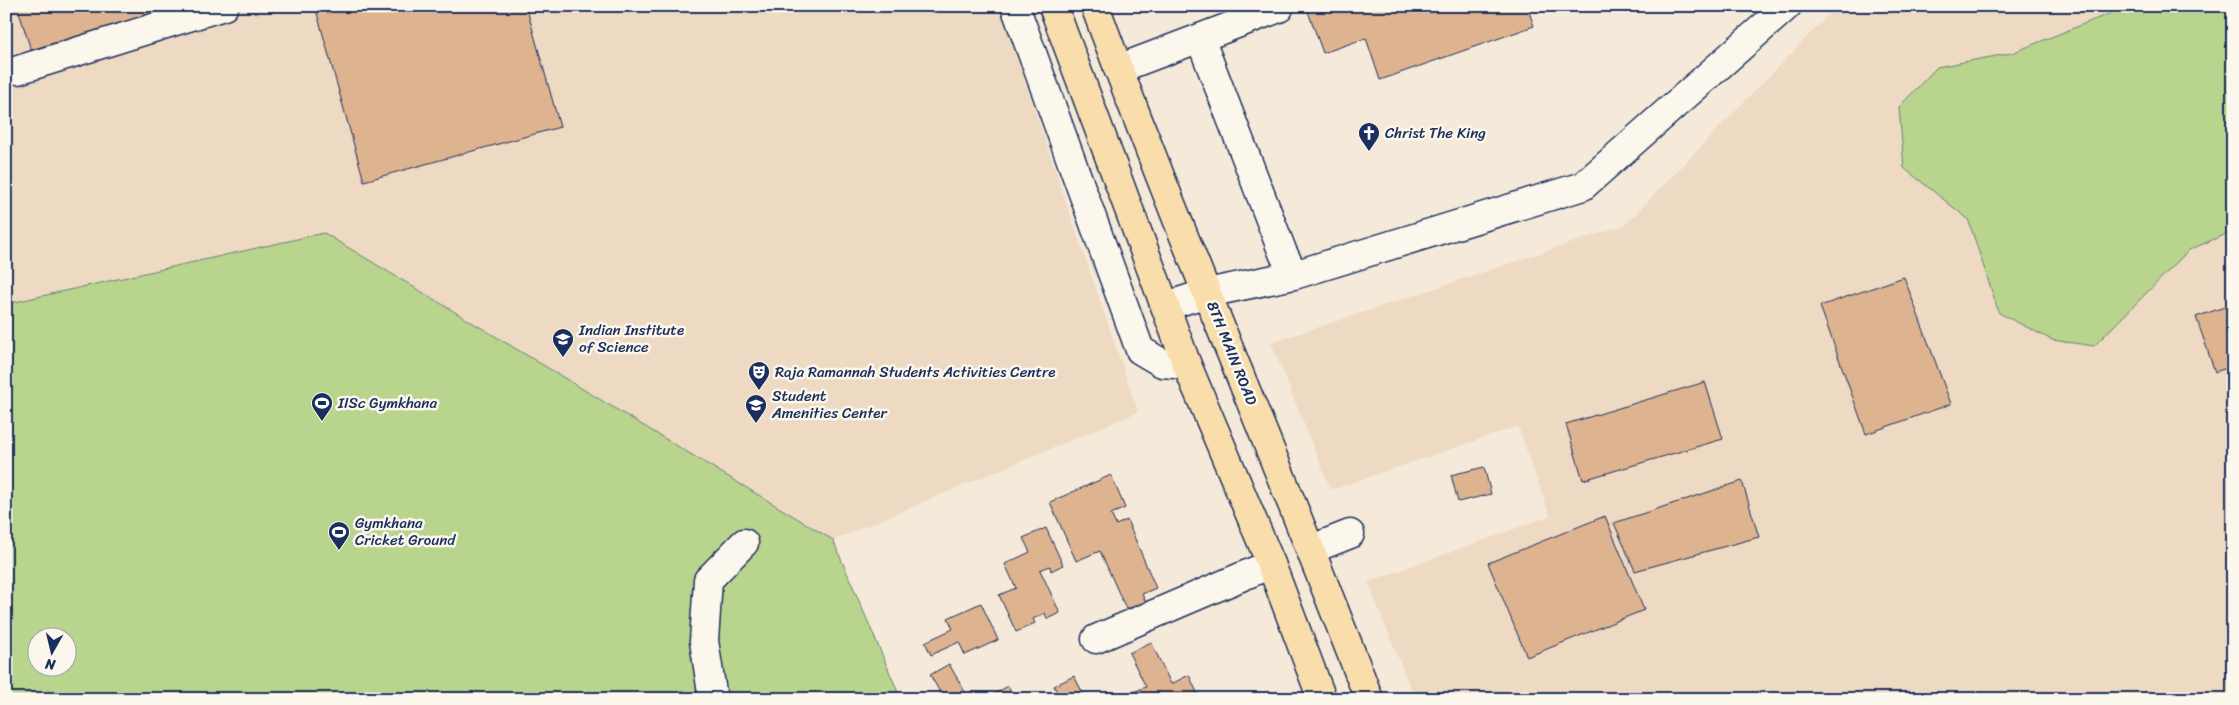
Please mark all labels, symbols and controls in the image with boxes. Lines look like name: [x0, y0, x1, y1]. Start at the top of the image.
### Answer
place label: Christ The King: [1385, 120, 1486, 146]
church icon: Christ The King: [1357, 121, 1381, 152]
street label: 8TH MAIN ROAD: [1199, 297, 1265, 409]
place label: Indian Institute of Science: [578, 317, 684, 360]
school or university icon: Indian Institute of Science: [551, 327, 575, 358]
place label: Raja Ramannah Students Activities Centre: [775, 359, 1055, 385]
theatre icon: Raja Ramannah Students Activities Centre: [747, 360, 771, 391]
place label: Student Amenities Center: [771, 383, 887, 426]
place label: IISc Gymkhana: [337, 390, 438, 416]
sports icon: IISc Gymkhana: [310, 391, 334, 422]
school or university icon: Student Amenities Center: [744, 393, 768, 424]
place label: Gymkhana Cricket Ground: [355, 510, 456, 553]
sports icon: Gymkhana Cricket Ground: [327, 520, 351, 551]
north arrow: [28, 628, 78, 678]
text: N: [43, 651, 58, 678]

